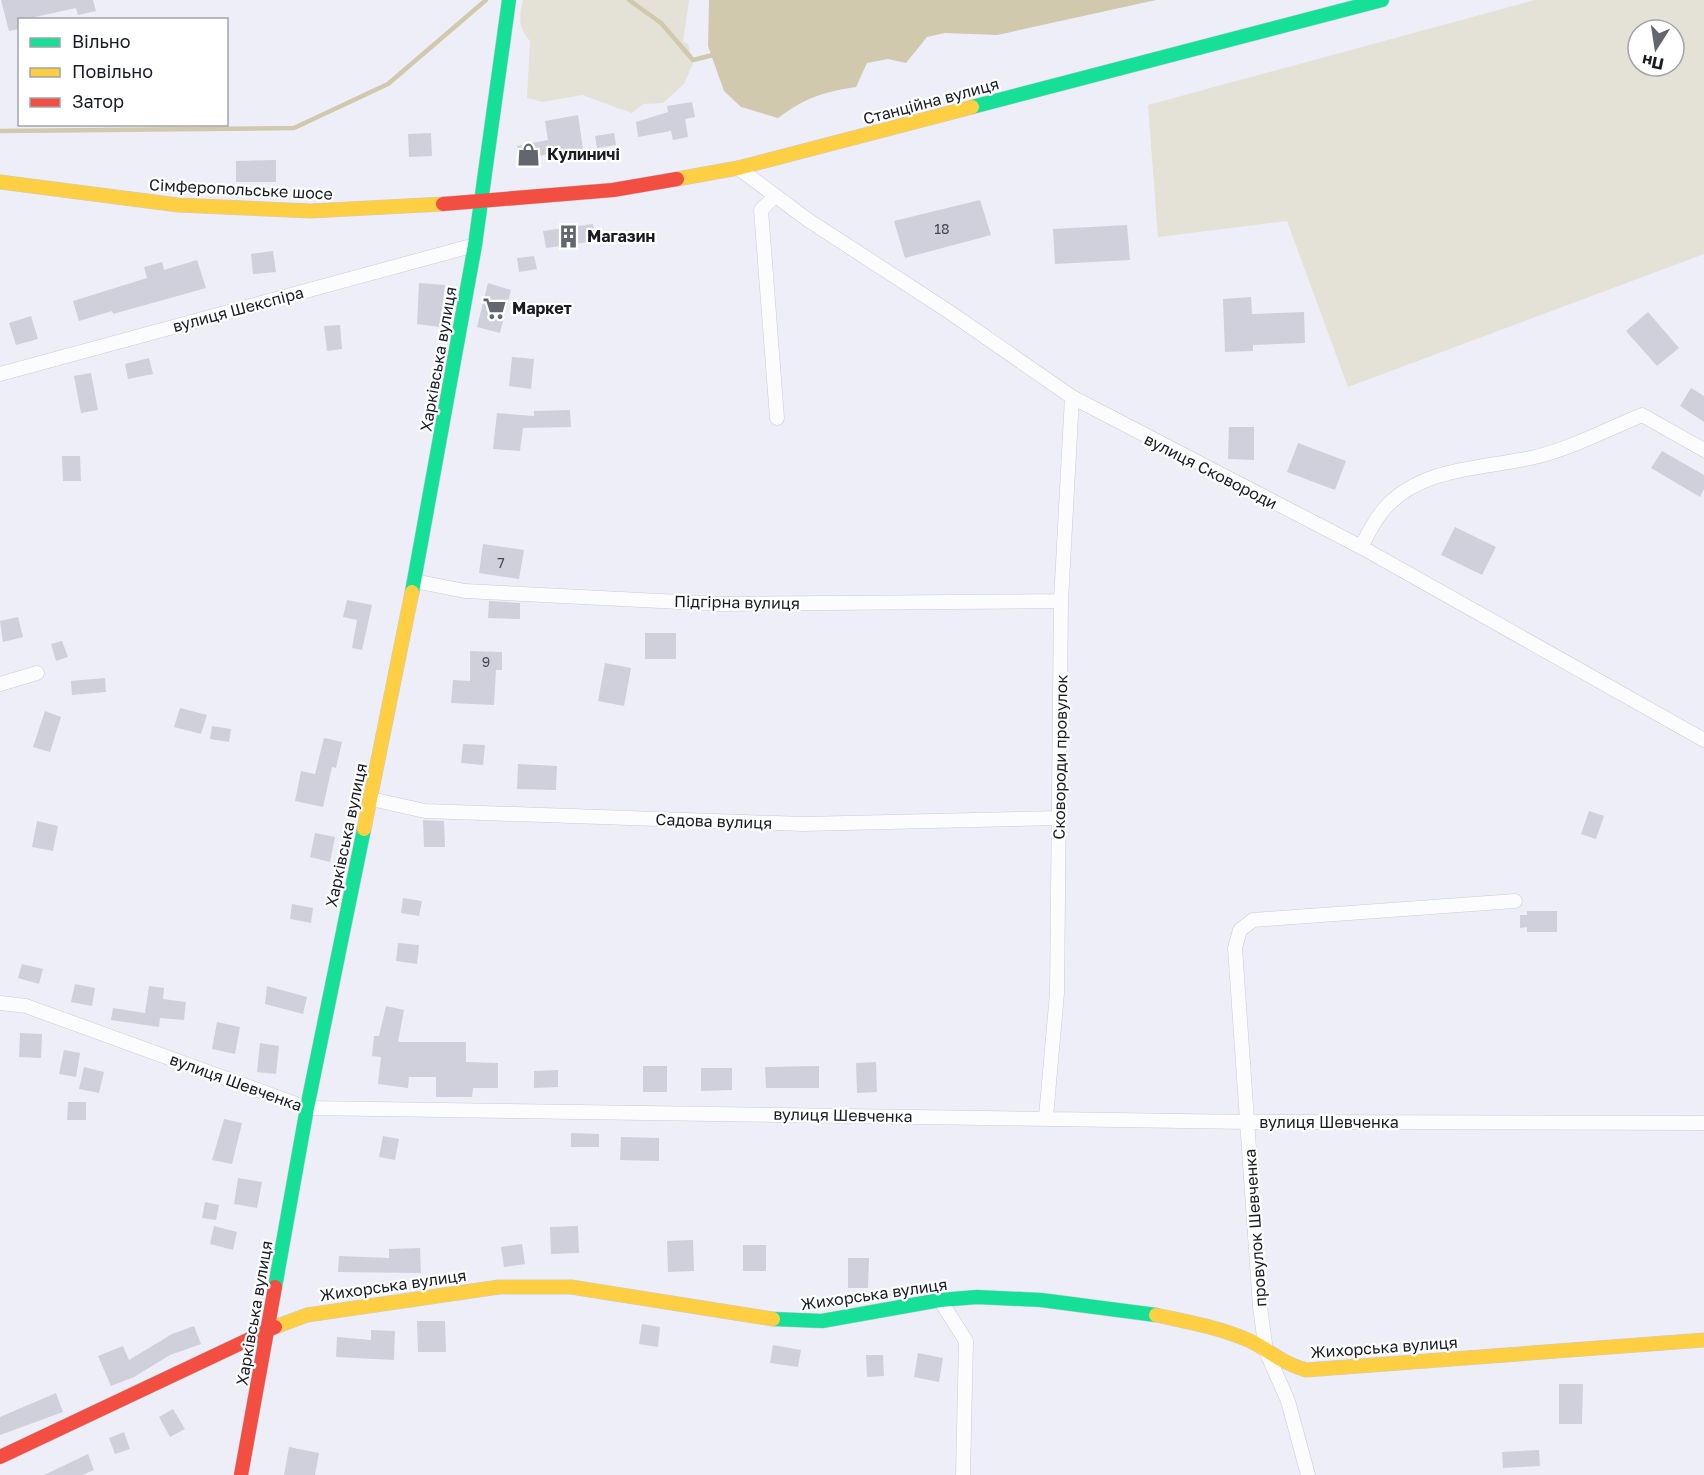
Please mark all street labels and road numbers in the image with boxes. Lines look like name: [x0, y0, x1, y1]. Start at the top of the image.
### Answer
street label: Станційна вулиця: [861, 73, 1001, 129]
street label: Сімферопольське шосе: [149, 174, 333, 204]
street label: вулиця Шекспіра: [170, 282, 306, 336]
street label: Харківська вулиця: [415, 285, 461, 433]
street label: вулиця Сковороди: [1141, 429, 1281, 513]
street label: Підгірна вулиця: [674, 591, 800, 613]
street label: Сковороди провулок: [1049, 674, 1071, 840]
street label: Харківська вулиця: [321, 761, 371, 909]
street label: Садова вулиця: [655, 809, 773, 833]
street label: вулиця Шевченка: [167, 1049, 305, 1115]
street label: вулиця Шевченка: [773, 1104, 913, 1126]
street label: вулиця Шевченка: [1259, 1112, 1399, 1132]
street label: провулок Шевченка: [1239, 1148, 1271, 1308]
street label: Харківська вулиця: [231, 1239, 277, 1387]
street label: Жихорська вулиця: [318, 1265, 468, 1305]
street label: Жихорська вулиця: [799, 1274, 949, 1314]
street label: Жихорська вулиця: [1310, 1332, 1458, 1362]

